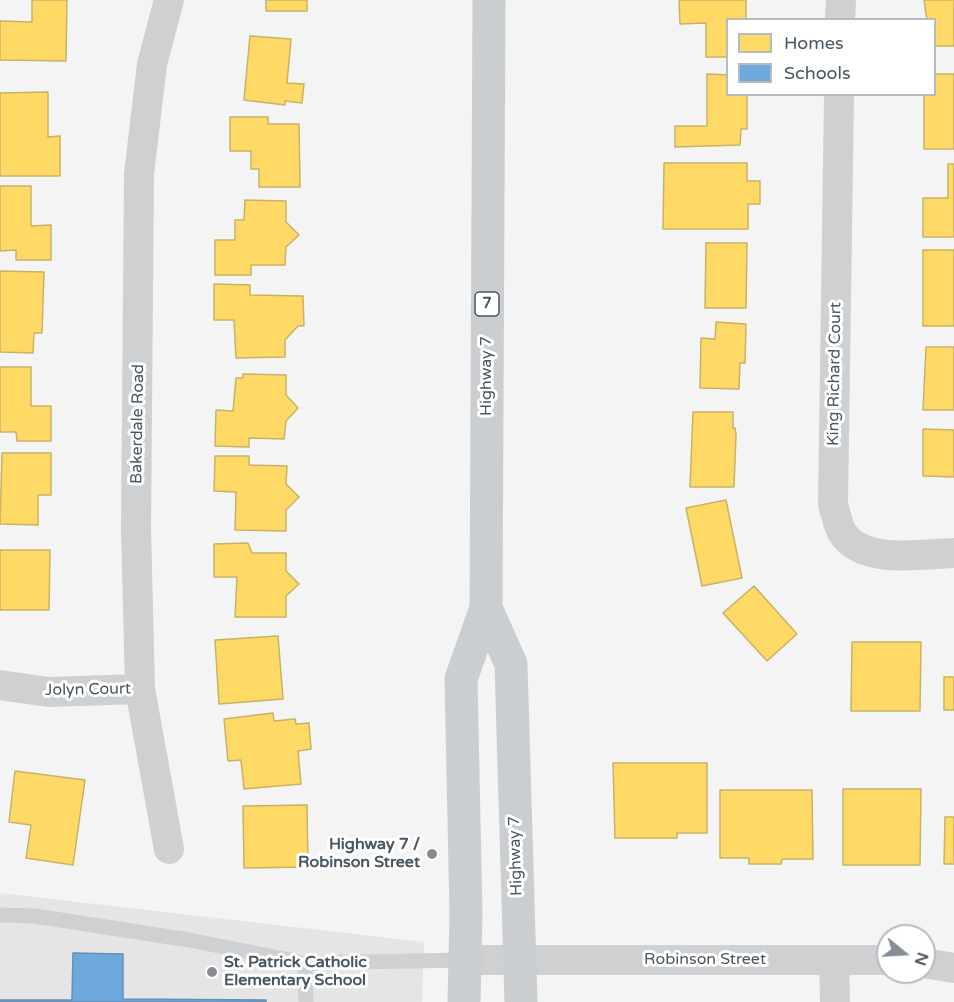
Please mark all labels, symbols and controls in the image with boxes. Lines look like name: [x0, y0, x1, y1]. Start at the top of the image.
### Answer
legend: [726, 18, 936, 96]
text: Homes: [784, 32, 844, 54]
text: Schools: [784, 62, 851, 84]
road number: 7: [475, 292, 499, 316]
street label: King Richard Court: [824, 302, 846, 446]
street label: Highway 7: [477, 336, 497, 416]
street label: Bakerdale Road: [127, 364, 149, 484]
street label: Jolyn Court: [45, 680, 131, 700]
street label: Highway 7: [505, 816, 527, 896]
place label: Highway 7 / Robinson Street: [298, 835, 420, 873]
marker: Highway 7 / Robinson Street: [425, 847, 439, 861]
north arrow: [876, 924, 936, 984]
street label: Robinson Street: [644, 950, 766, 970]
text: N: [910, 950, 933, 968]
place label: St. Patrick Catholic Elementary School: [224, 953, 367, 991]
marker: St. Patrick Catholic Elementary School: [205, 965, 219, 979]

